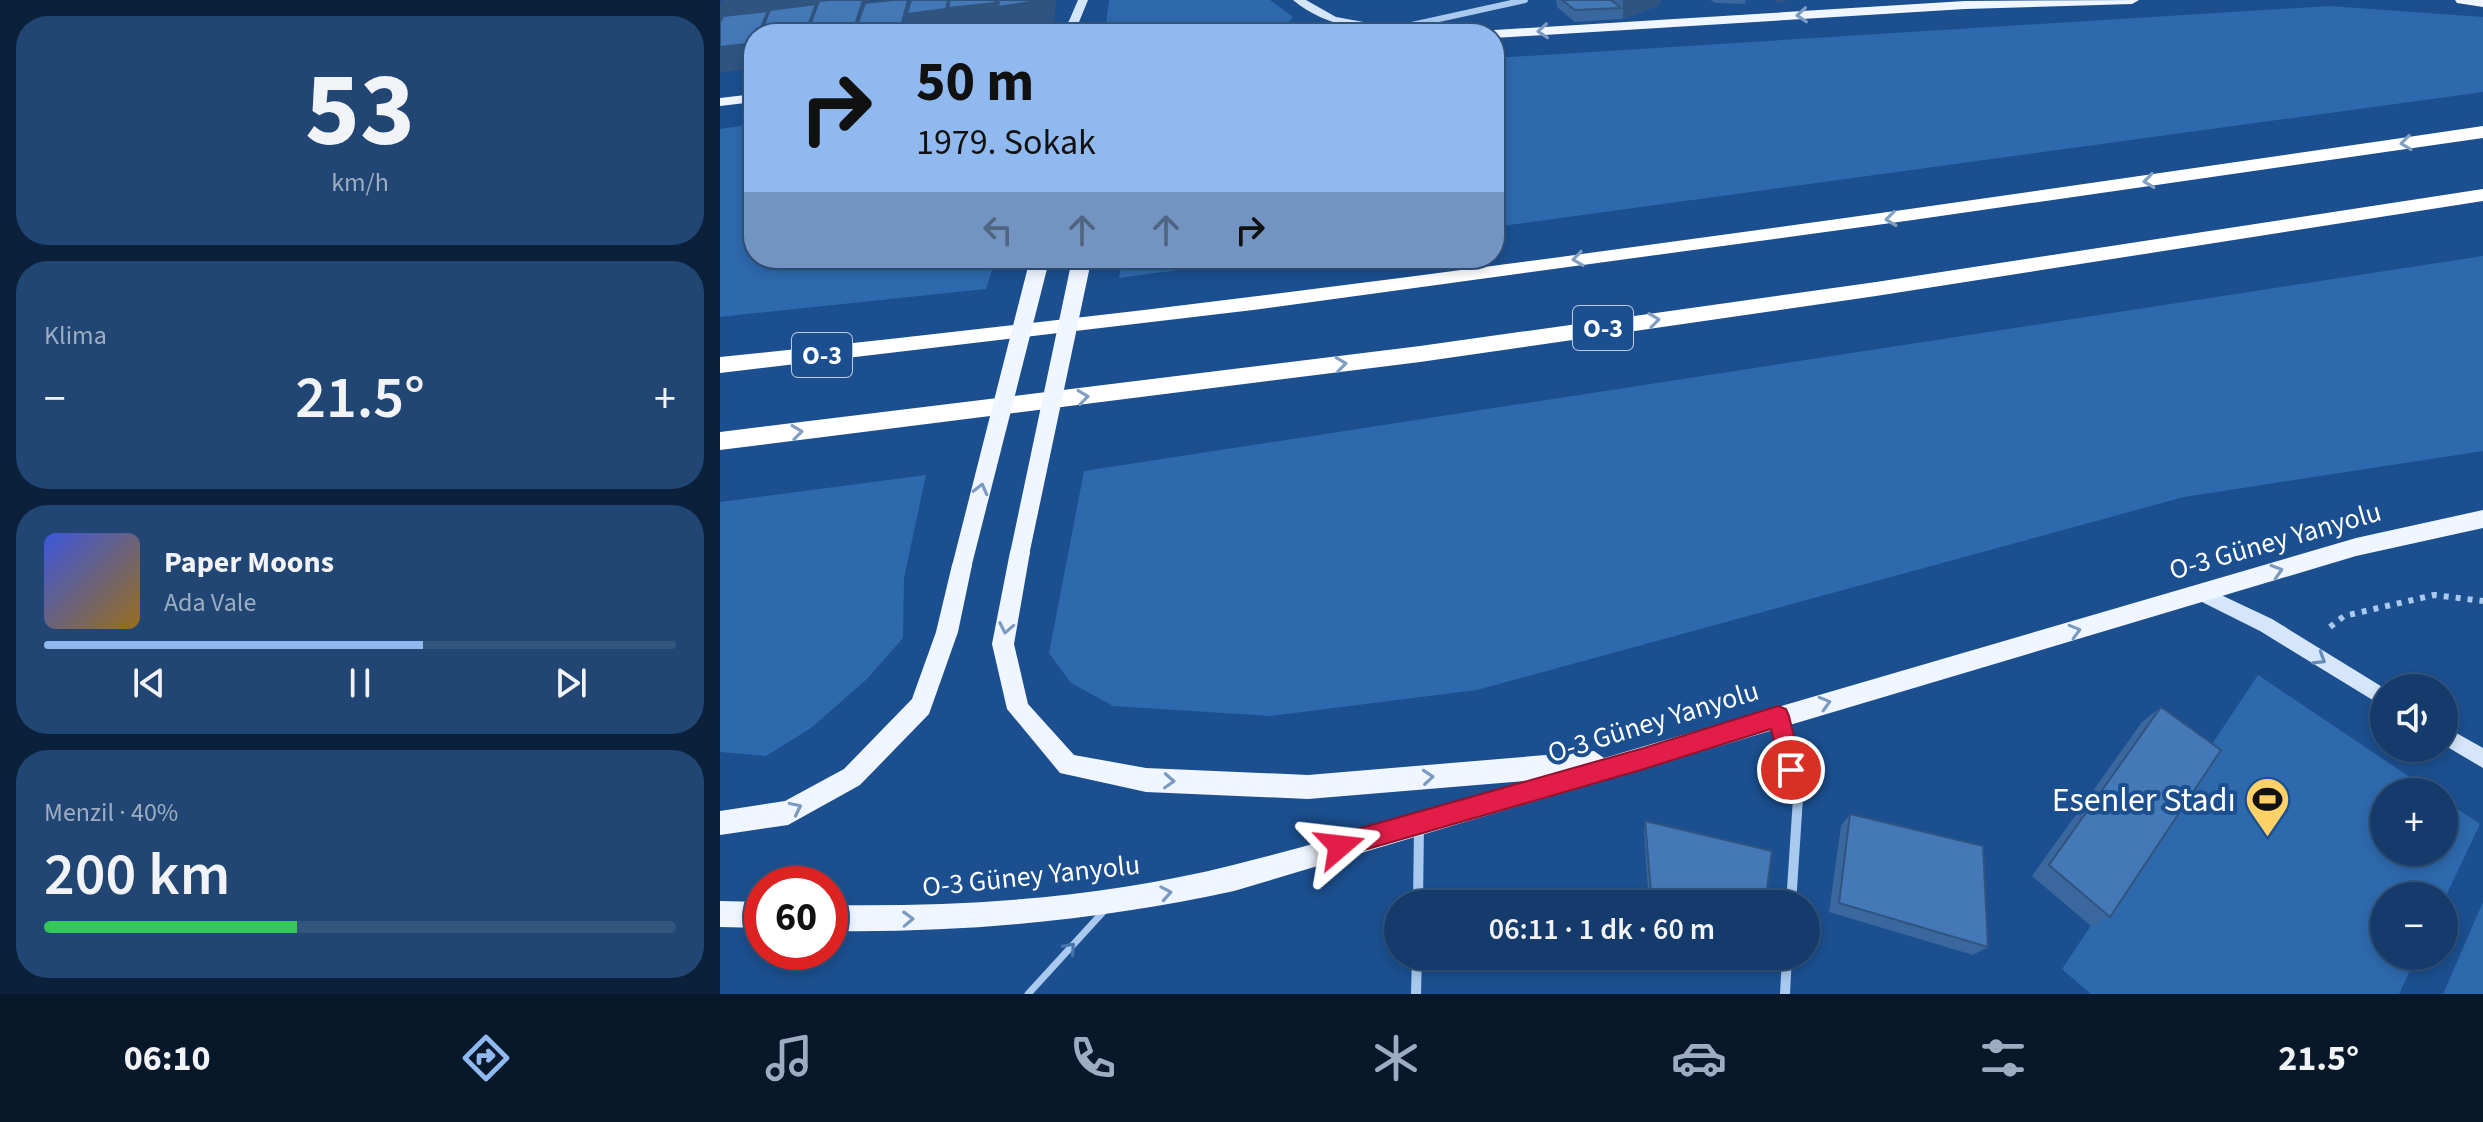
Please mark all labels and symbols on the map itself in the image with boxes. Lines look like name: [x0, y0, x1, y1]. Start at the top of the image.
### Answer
one-way arrow: [1795, 6, 1808, 23]
one-way arrow: [1536, 22, 1549, 39]
one-way arrow: [2399, 134, 2413, 151]
one-way arrow: [2142, 172, 2155, 189]
one-way arrow: [1884, 210, 1897, 227]
one-way arrow: [1571, 251, 1584, 268]
road number: O-3: [1573, 306, 1633, 350]
one-way arrow: [1647, 312, 1661, 329]
road number: O-3: [792, 333, 852, 377]
one-way arrow: [1334, 356, 1348, 373]
one-way arrow: [1076, 389, 1090, 406]
one-way arrow: [791, 423, 804, 440]
one-way arrow: [971, 483, 988, 497]
street label: O-3 Güney Yanyolu: [2165, 492, 2386, 590]
one-way arrow: [2270, 564, 2283, 580]
one-way arrow: [998, 622, 1015, 635]
one-way arrow: [2068, 624, 2081, 640]
one-way arrow: [2311, 649, 2326, 664]
street label: O-3 Güney Yanyolu: [1543, 671, 1764, 773]
one-way arrow: [1818, 696, 1832, 712]
pin: [1757, 736, 1825, 804]
one-way arrow: [1422, 769, 1435, 786]
one-way arrow: [1163, 772, 1176, 789]
sports icon: Esenler Stadı: [2243, 775, 2291, 838]
place label: Esenler Stadı: [2052, 776, 2236, 825]
one-way arrow: [787, 802, 802, 818]
position arrow: [1298, 804, 1382, 888]
street label: O-3 Güney Yanyolu: [920, 845, 1142, 907]
speed limit sign: 60: [744, 866, 848, 970]
one-way arrow: [1160, 885, 1173, 902]
one-way arrow: [902, 911, 915, 928]
one-way arrow: [1060, 943, 1075, 958]

